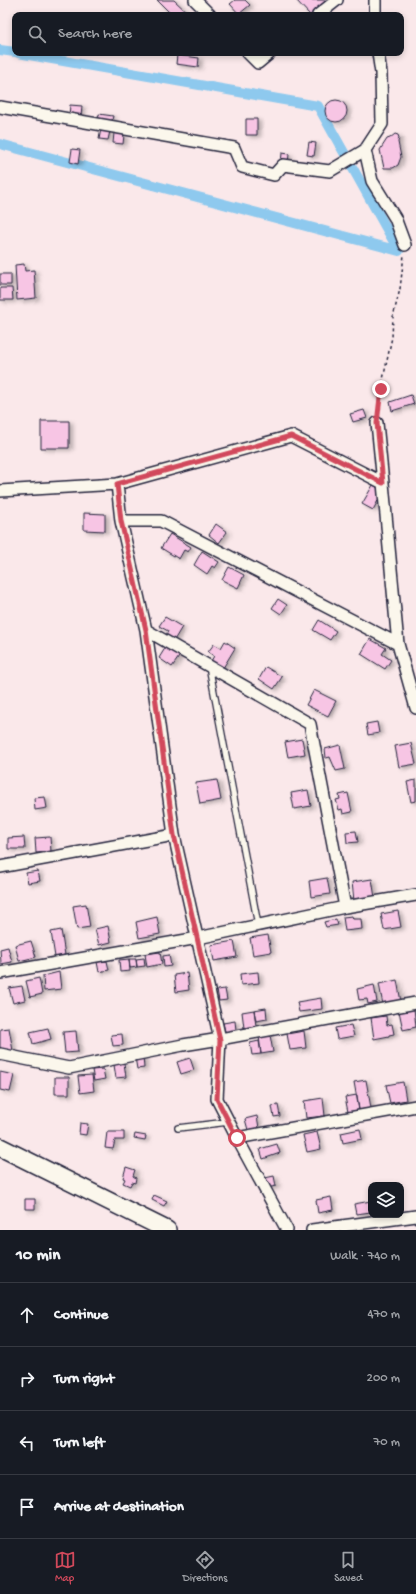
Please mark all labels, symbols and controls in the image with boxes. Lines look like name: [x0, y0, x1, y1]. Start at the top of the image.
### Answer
search box: [12, 12, 404, 56]
icon: search: [26, 23, 48, 45]
text: Search here: [58, 25, 132, 43]
route end: [372, 380, 390, 398]
route start: [228, 1129, 246, 1147]
map controls: [368, 1182, 404, 1218]
button: layers: [368, 1182, 404, 1218]
text: 10 min: [16, 1246, 60, 1266]
text: Walk · 740 m: [330, 1249, 400, 1264]
icon: ahead: [16, 1304, 38, 1326]
text: Continue: [54, 1306, 108, 1324]
text: 470 m: [367, 1307, 400, 1322]
icon: right: [16, 1368, 38, 1390]
text: Turn right: [54, 1370, 114, 1388]
text: 200 m: [367, 1371, 400, 1386]
icon: left: [16, 1432, 38, 1454]
text: Turn left: [54, 1434, 105, 1452]
text: 70 m: [374, 1435, 400, 1450]
icon: arrive: [16, 1496, 38, 1518]
text: Arrive at destination: [54, 1498, 184, 1516]
tab: Map: [54, 1549, 76, 1585]
tab: Directions: [183, 1549, 227, 1585]
tab: Saved: [334, 1549, 362, 1585]

